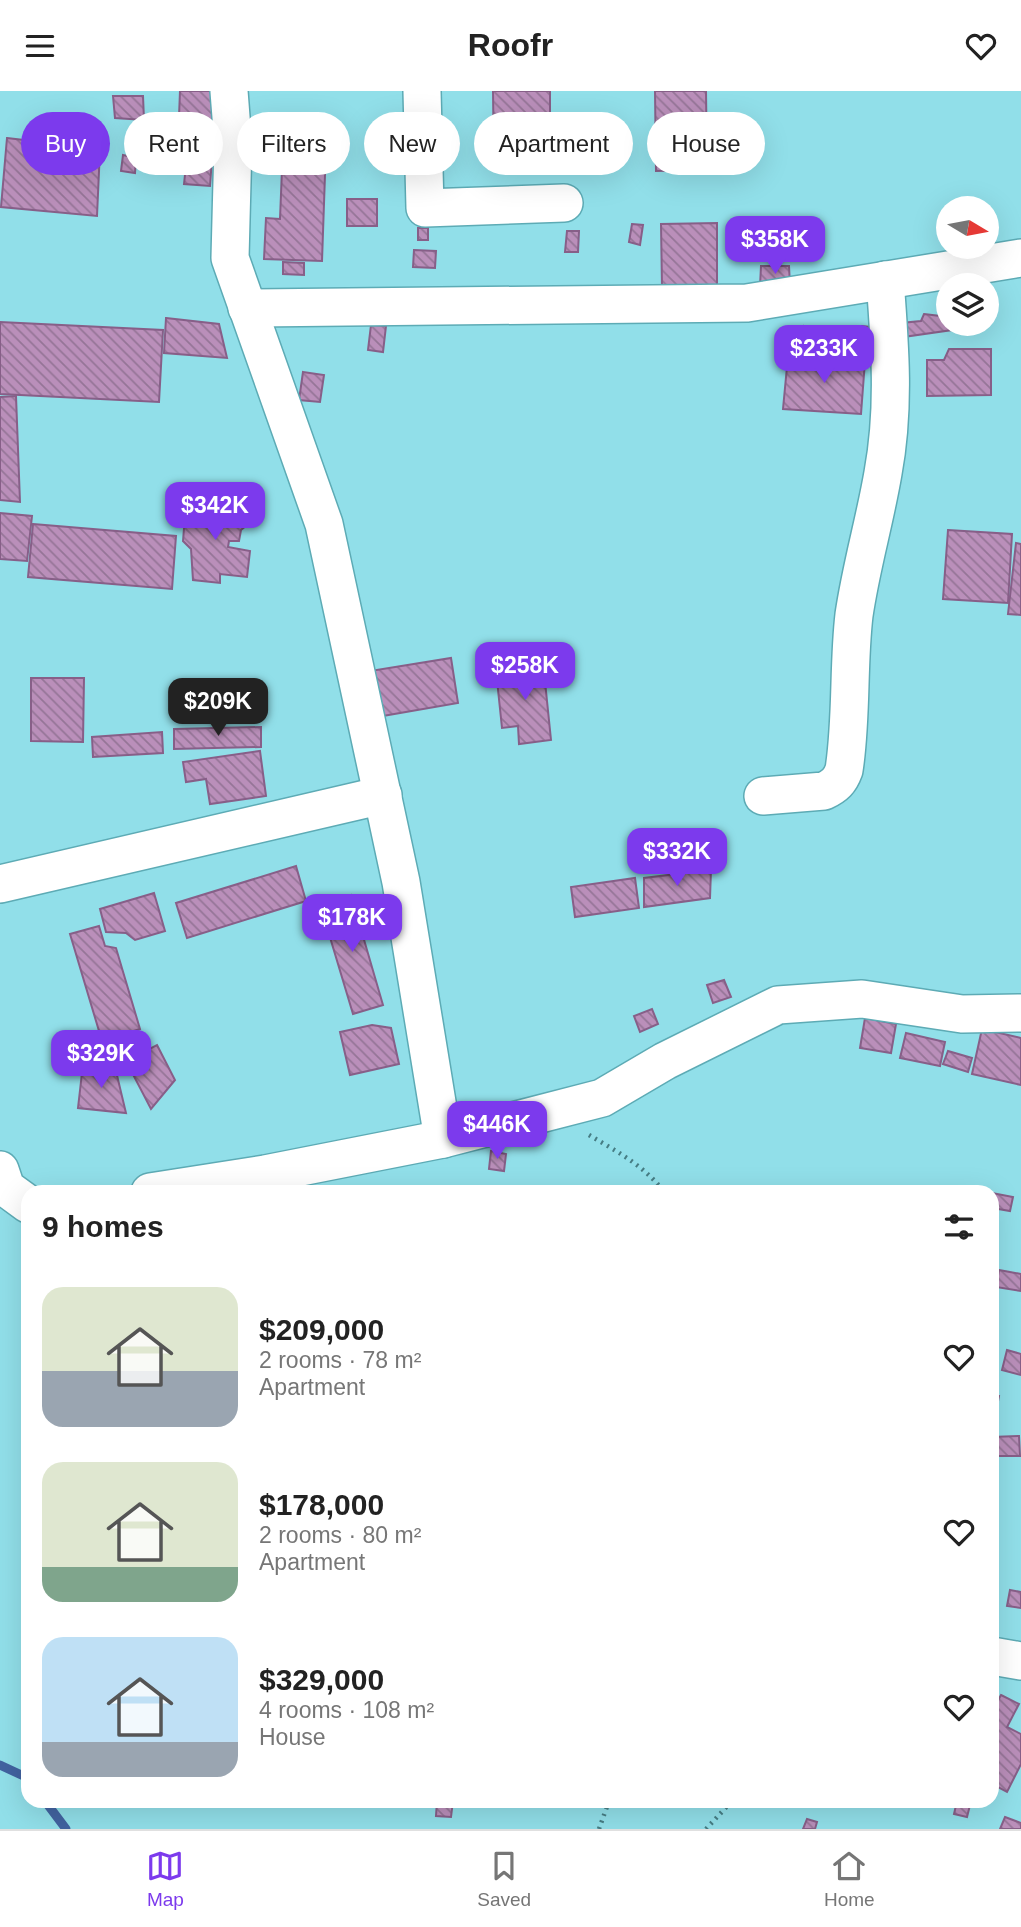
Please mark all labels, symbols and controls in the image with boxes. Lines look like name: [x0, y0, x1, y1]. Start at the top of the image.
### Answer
icon: menu: [21, 27, 59, 65]
text: Roofr: [468, 27, 553, 63]
icon: heart: [962, 27, 1000, 65]
chip: Buy: [21, 112, 110, 175]
chip: Rent: [124, 112, 223, 175]
chip: Filters: [237, 112, 350, 175]
chip: New: [364, 112, 460, 175]
chip: Apartment: [474, 112, 633, 175]
chip: House: [647, 112, 765, 175]
north arrow: [936, 196, 999, 259]
map controls: [936, 196, 999, 336]
pin: $358K: [726, 216, 824, 276]
text: $358K: [741, 226, 809, 252]
button: layers: [936, 273, 999, 336]
pin: $233K: [775, 325, 873, 385]
text: $233K: [790, 335, 858, 361]
pin: $342K: [166, 483, 264, 542]
text: $342K: [181, 492, 249, 518]
pin: $258K: [476, 643, 574, 702]
text: $258K: [491, 652, 559, 678]
pin: $209K: [169, 679, 267, 738]
text: $209K: [184, 688, 252, 714]
pin: $332K: [628, 829, 726, 888]
text: $332K: [643, 838, 711, 864]
pin: $178K: [303, 895, 401, 954]
text: $178K: [318, 904, 386, 930]
pin: $329K: [52, 1031, 150, 1090]
text: $329K: [67, 1040, 135, 1066]
pin: $446K: [448, 1101, 546, 1161]
text: $446K: [463, 1111, 531, 1137]
icon: filters: [940, 1208, 978, 1246]
text: 9 homes: [42, 1210, 164, 1243]
text: $209,000: [259, 1313, 384, 1346]
icon: home: [98, 1315, 182, 1399]
icon: heart: [940, 1338, 978, 1376]
text: 2 rooms · 78 m²: [259, 1347, 421, 1373]
text: Apartment: [259, 1374, 365, 1400]
text: $178,000: [259, 1488, 384, 1521]
icon: home: [98, 1490, 182, 1574]
icon: heart: [940, 1513, 978, 1551]
text: 2 rooms · 80 m²: [259, 1522, 421, 1548]
text: Apartment: [259, 1549, 365, 1575]
text: $329,000: [259, 1663, 384, 1696]
icon: home: [98, 1665, 182, 1749]
icon: heart: [940, 1688, 978, 1726]
text: 4 rooms · 108 m²: [259, 1697, 434, 1723]
text: House: [259, 1724, 325, 1750]
tab: Map: [146, 1847, 184, 1911]
tab: Saved: [477, 1847, 531, 1911]
tab: Home: [824, 1847, 875, 1911]

